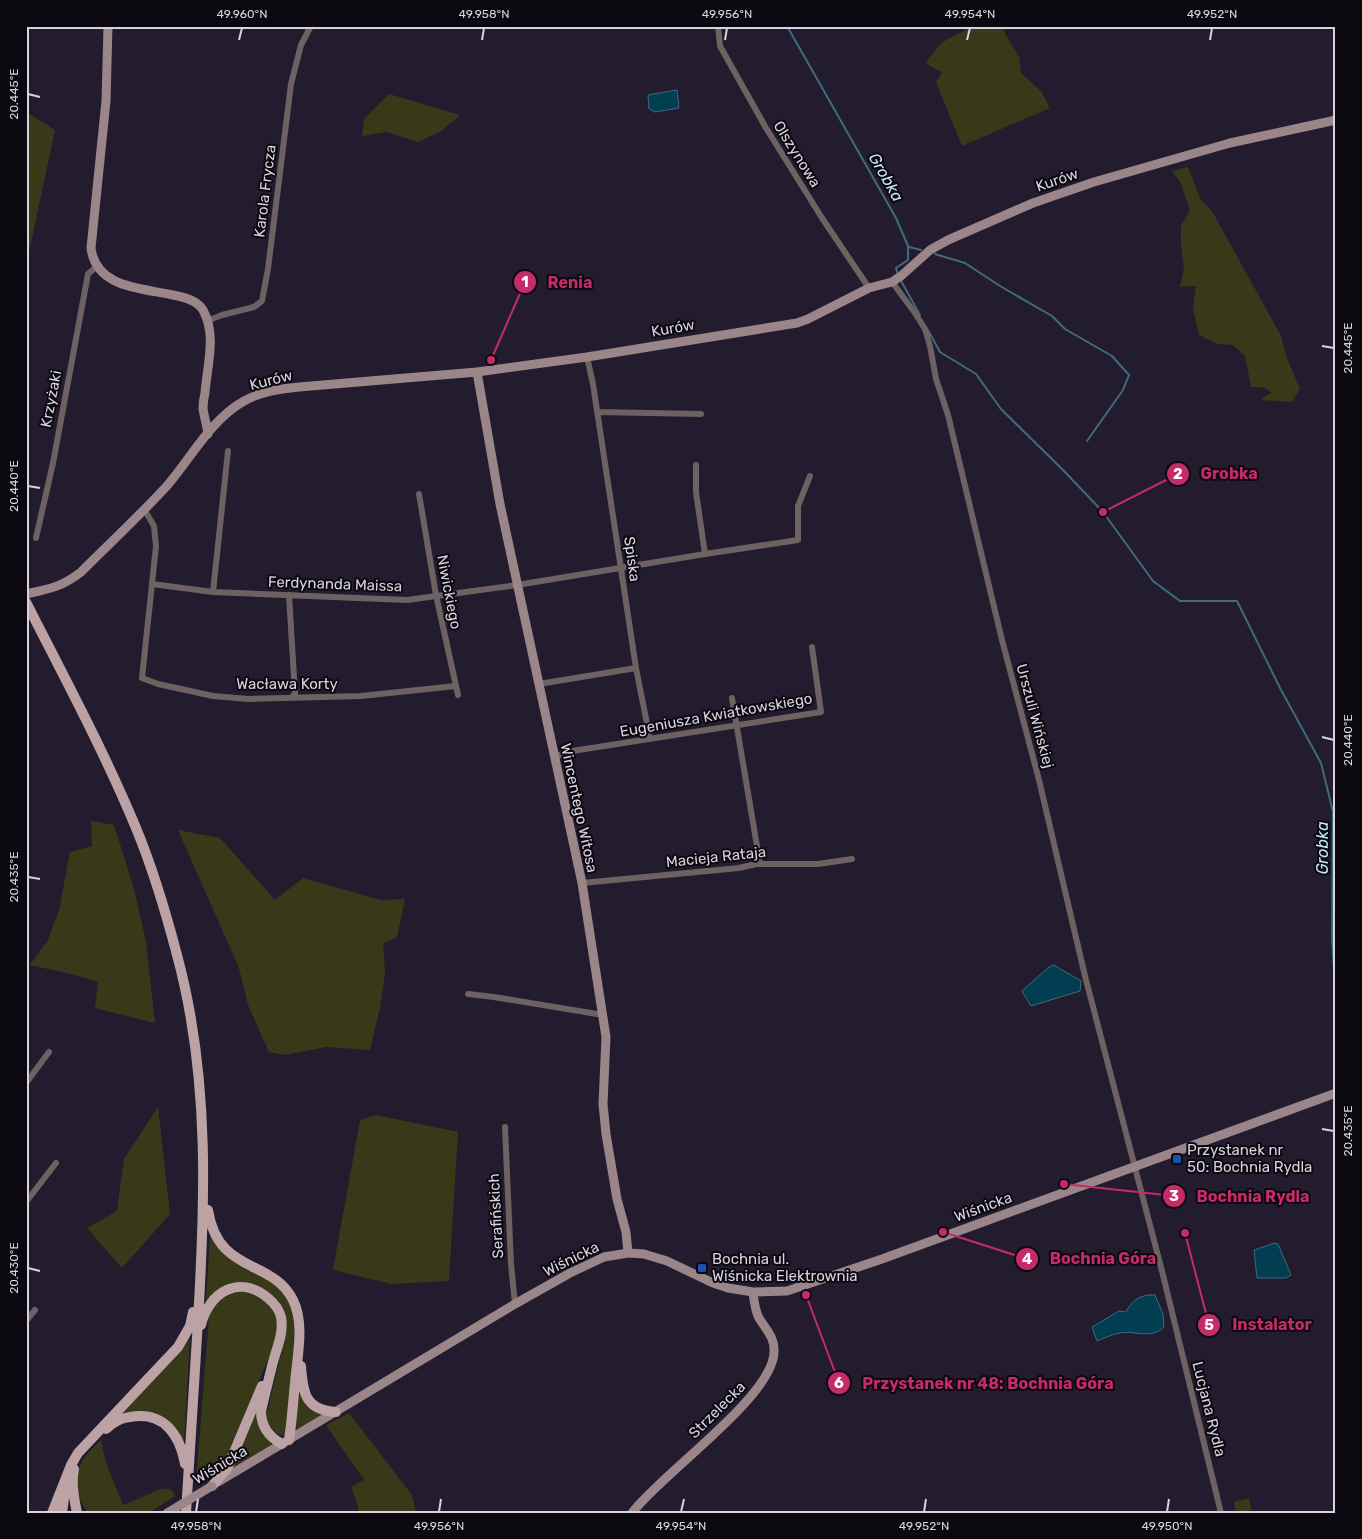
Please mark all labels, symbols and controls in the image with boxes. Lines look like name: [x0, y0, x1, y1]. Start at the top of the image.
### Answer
text: 49.960°N: [216, 7, 268, 21]
text: 49.958°N: [458, 7, 510, 21]
text: 49.956°N: [702, 7, 752, 21]
text: 49.954°N: [945, 7, 995, 21]
text: 49.952°N: [1187, 7, 1237, 21]
text: 20.445°E: [7, 68, 21, 120]
street label: Olszynowa: [770, 117, 824, 191]
street label: Karola Frycza: [250, 144, 280, 238]
water label: Grobka: [864, 149, 908, 205]
street label: Kurów: [1033, 164, 1081, 196]
callout: Renia: [512, 266, 602, 297]
text: 1: [521, 273, 529, 291]
text: Renia: [548, 273, 592, 292]
street label: Kurów: [650, 315, 696, 341]
text: 20.445°E: [1341, 322, 1355, 374]
street label: Kurów: [248, 366, 294, 394]
street label: Krzyżaki: [37, 369, 65, 429]
callout: Grobka: [1166, 458, 1268, 489]
text: 20.440°E: [7, 460, 21, 512]
text: Grobka: [1200, 464, 1258, 483]
text: 2: [1173, 465, 1183, 483]
street label: Spiska: [620, 535, 644, 583]
street label: Niwickiego: [433, 553, 465, 631]
street label: Ferdynanda Maissa: [267, 573, 403, 595]
street label: Urszuli Wińskiej: [1012, 662, 1058, 770]
street label: Wacława Korty: [236, 675, 338, 693]
street label: Eugeniusza Kwiatkowskiego: [618, 689, 814, 741]
text: 20.440°E: [1341, 714, 1355, 766]
street label: Wincentego Witosa: [557, 742, 601, 874]
water label: Grobka: [1313, 821, 1332, 875]
street label: Macieja Rataja: [665, 843, 767, 871]
text: 20.435°E: [7, 851, 21, 903]
text: 20.435°E: [1341, 1105, 1355, 1157]
place label: Przystanek nr 50: Bochnia Rydla: [1187, 1141, 1312, 1176]
marker: Przystanek nr 50: Bochnia Rydla: [1171, 1153, 1183, 1165]
street label: Serafińskich: [485, 1173, 507, 1259]
callout: Bochnia Rydla: [1161, 1181, 1319, 1212]
text: 3: [1169, 1187, 1179, 1205]
text: Bochnia Rydla: [1196, 1187, 1310, 1206]
street label: Wiśnicka: [952, 1188, 1014, 1226]
street label: Wiśnicka: [540, 1238, 602, 1280]
text: 20.430°E: [7, 1242, 21, 1294]
callout: Bochnia Góra: [1015, 1243, 1166, 1274]
text: Bochnia Góra: [1050, 1249, 1156, 1268]
place label: Bochnia ul. Wiśnicka Elektrownia: [712, 1250, 858, 1285]
text: 4: [1022, 1250, 1032, 1268]
marker: Bochnia ul. Wiśnicka Elektrownia: [696, 1262, 708, 1274]
callout: Instalator: [1197, 1309, 1321, 1340]
text: Instalator: [1232, 1315, 1313, 1334]
text: 5: [1204, 1316, 1214, 1334]
street label: Lucjana Rydla: [1188, 1360, 1230, 1458]
callout: Przystanek nr 48: Bochnia Góra: [827, 1368, 1124, 1399]
text: 6: [834, 1374, 844, 1392]
text: Przystanek nr 48: Bochnia Góra: [862, 1374, 1114, 1393]
street label: Strzelecka: [685, 1378, 749, 1442]
street label: Wiśnicka: [190, 1442, 250, 1488]
text: 49.958°N: [170, 1519, 222, 1533]
text: 49.956°N: [414, 1519, 464, 1533]
text: 49.954°N: [656, 1519, 706, 1533]
text: 49.952°N: [899, 1519, 949, 1533]
text: 49.950°N: [1141, 1519, 1193, 1533]

